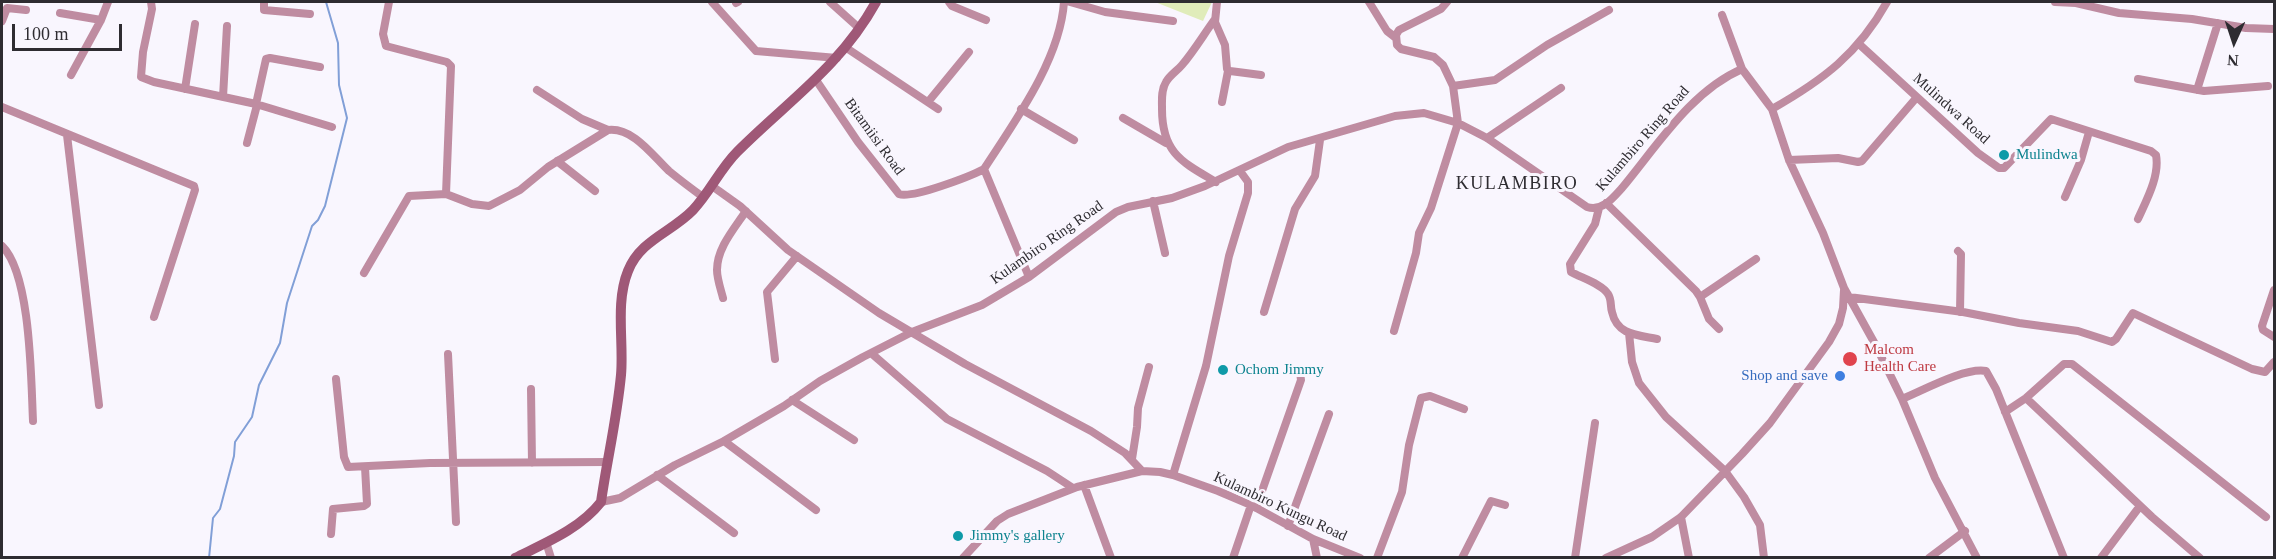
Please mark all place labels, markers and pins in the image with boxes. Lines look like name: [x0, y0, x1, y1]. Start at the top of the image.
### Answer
place label: Mulindwa: [2016, 146, 2078, 164]
marker: Mulindwa: [1997, 148, 2011, 162]
place label: Malcom Health Care: [1864, 341, 1936, 376]
marker: Malcom Health Care: [1841, 350, 1859, 368]
place label: Ochom Jimmy: [1235, 361, 1324, 379]
marker: Ochom Jimmy: [1216, 363, 1230, 377]
place label: Shop and save: [1741, 367, 1828, 385]
marker: Shop and save: [1833, 369, 1847, 383]
place label: Jimmy's gallery: [970, 527, 1065, 545]
marker: Jimmy's gallery: [951, 529, 965, 543]

